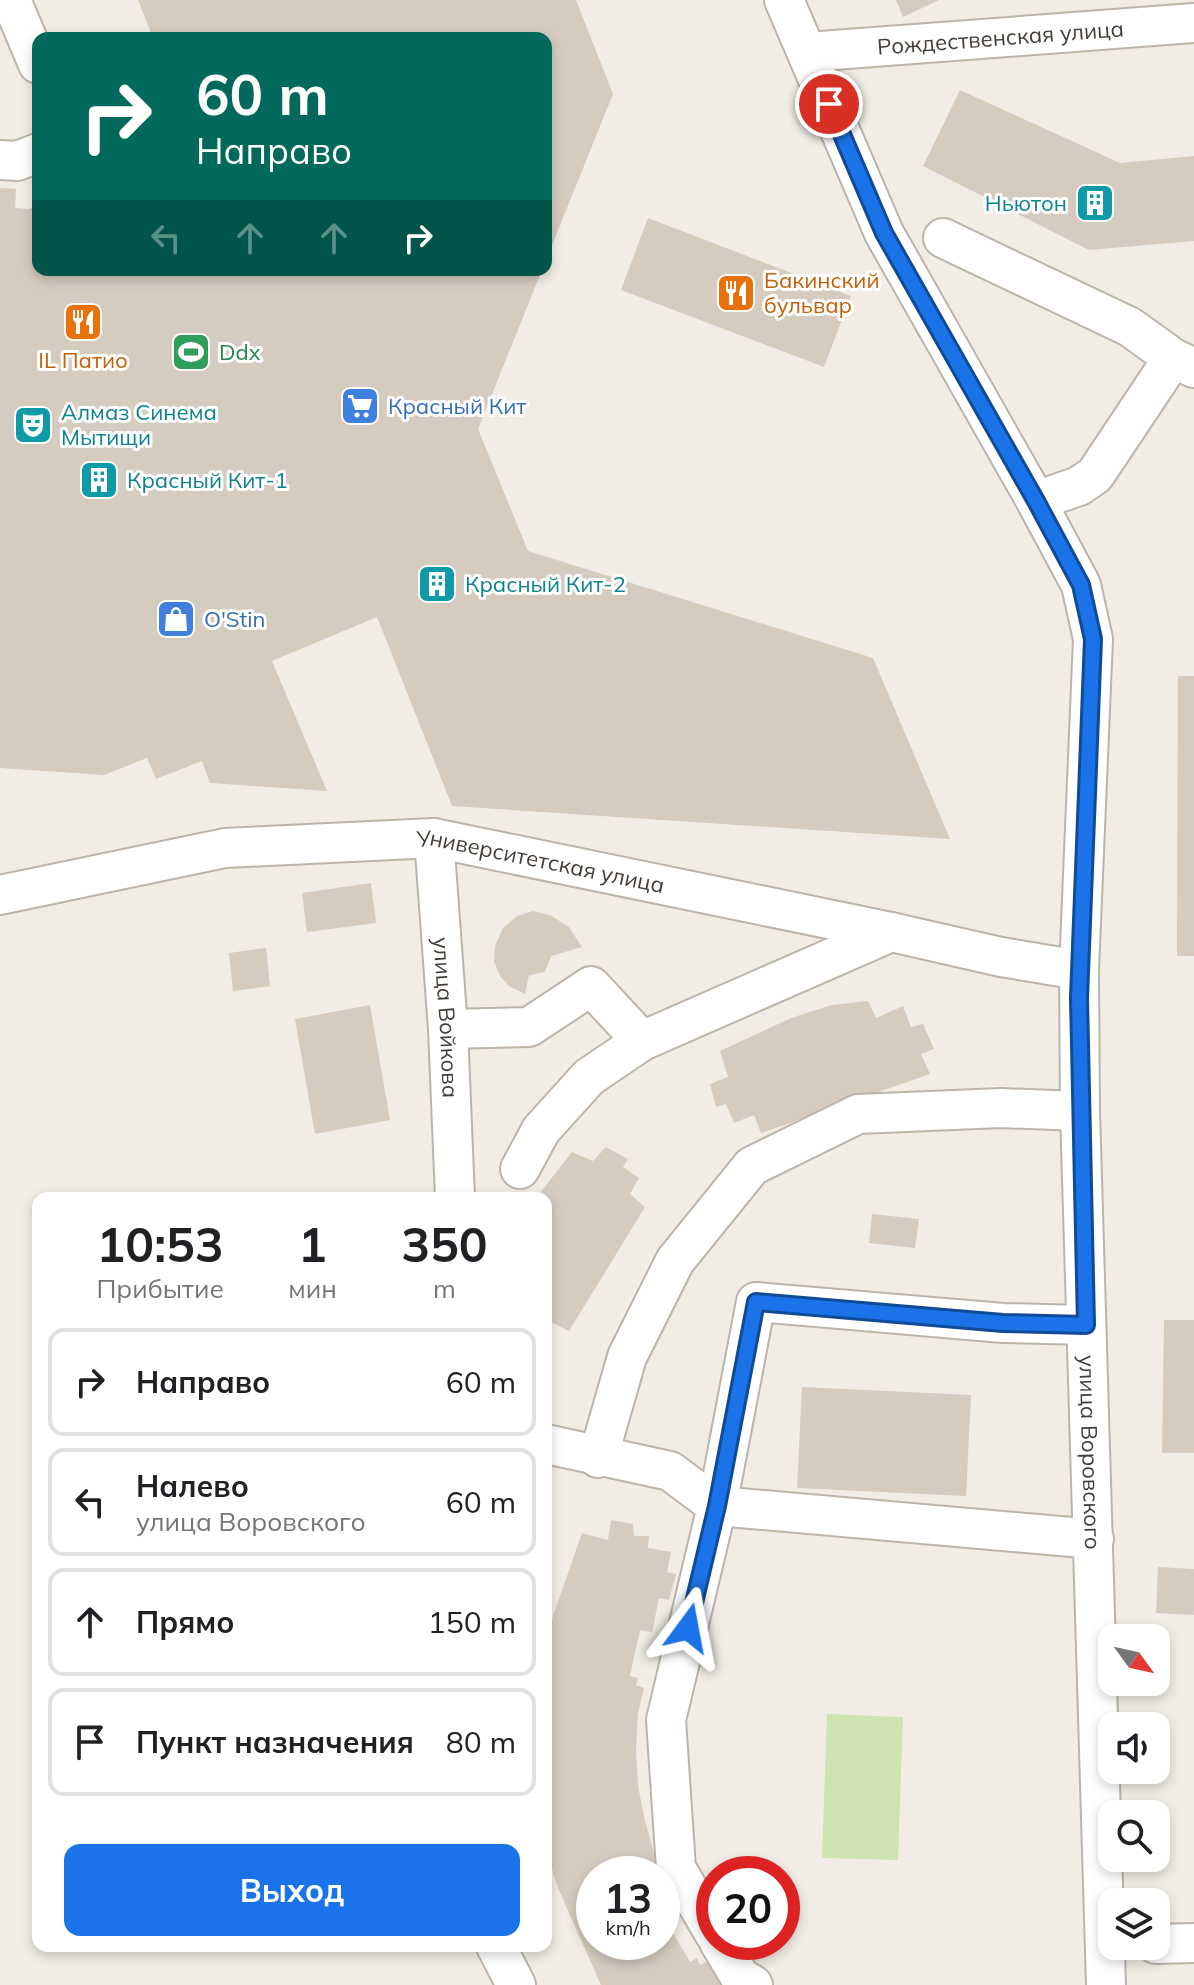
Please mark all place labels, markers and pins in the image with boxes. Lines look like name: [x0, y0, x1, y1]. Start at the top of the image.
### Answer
pin: [795, 70, 863, 138]
building icon: Ньютон: [1074, 182, 1116, 224]
place label: Ньютон: [985, 189, 1067, 217]
place label: Бакинский бульвар: [764, 266, 880, 319]
restaurant icon: Бакинский бульвар: [715, 272, 757, 314]
restaurant icon: IL Патио: [62, 301, 104, 343]
sports icon: Ddx: [170, 331, 212, 373]
place label: Ddx: [219, 338, 261, 366]
place label: IL Патио: [38, 346, 128, 374]
supermarket icon: Красный Кит: [339, 385, 381, 427]
place label: Красный Кит: [388, 392, 526, 420]
place label: Алмаз Синема Мытищи: [61, 398, 217, 451]
theatre icon: Алмаз Синема Мытищи: [12, 404, 54, 446]
building icon: Красный Кит-1: [78, 459, 120, 501]
place label: Красный Кит-1: [127, 466, 288, 494]
building icon: Красный Кит-2: [416, 563, 458, 605]
place label: Красный Кит-2: [465, 570, 626, 598]
shop icon: O'Stin: [155, 598, 197, 640]
place label: O'Stin: [204, 605, 265, 633]

